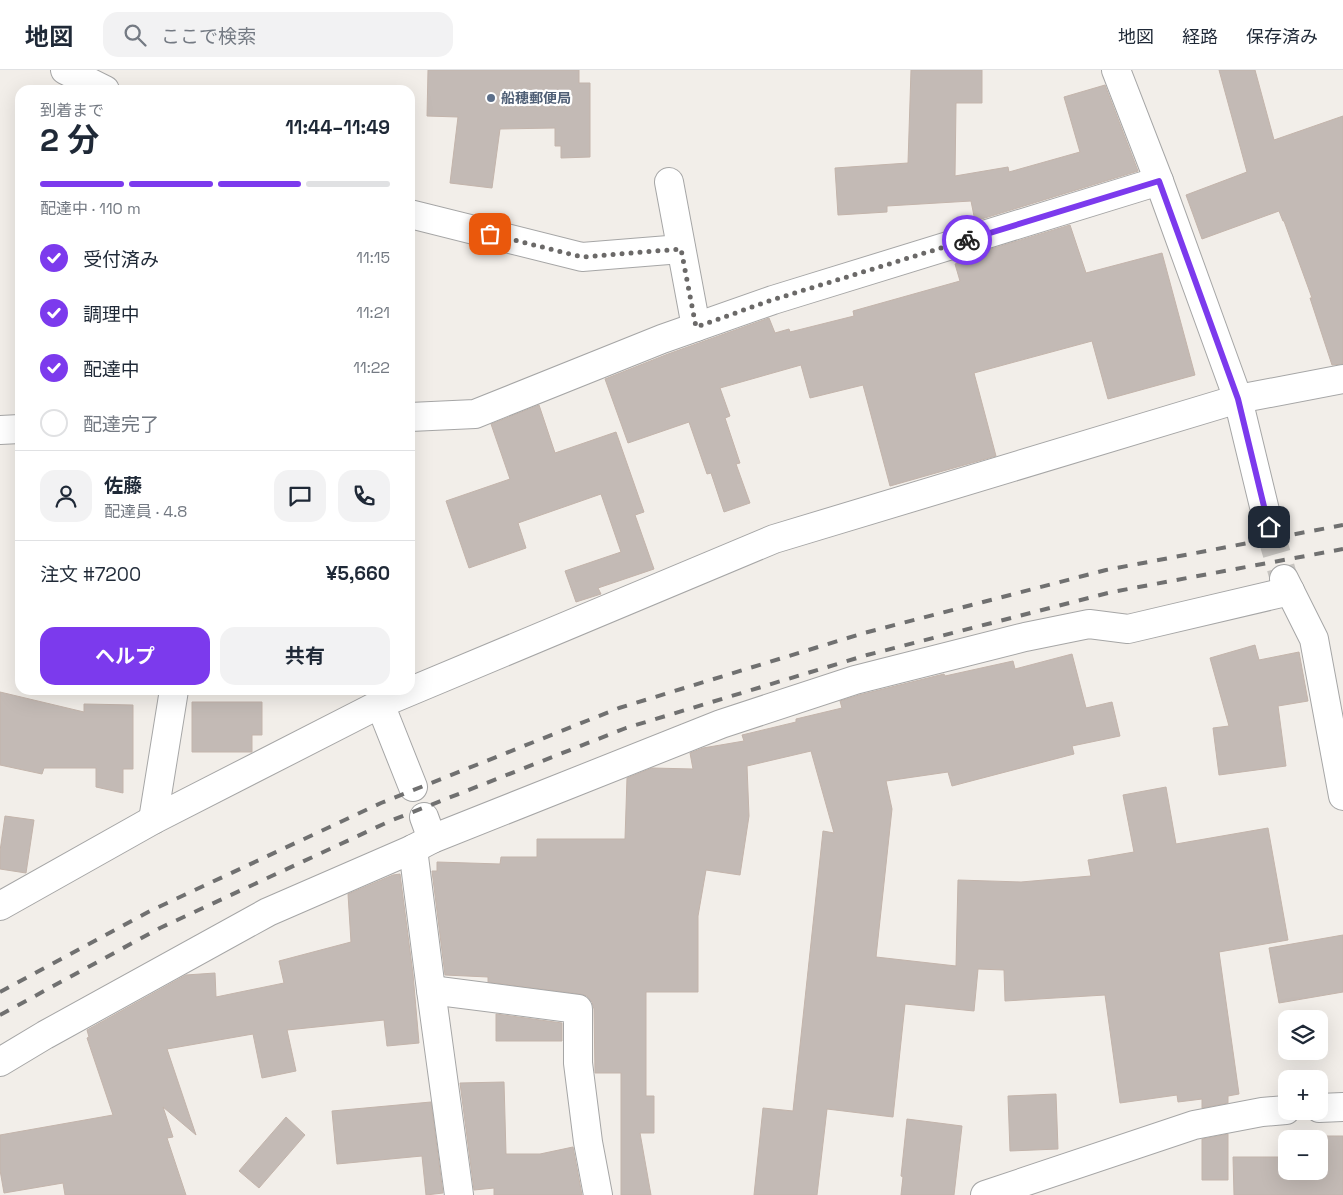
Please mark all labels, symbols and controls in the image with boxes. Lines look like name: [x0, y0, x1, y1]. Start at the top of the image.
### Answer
search box: [103, 12, 453, 57]
text: 地図: [25, 21, 73, 52]
icon: search: [121, 21, 149, 49]
text: ここで検索: [161, 24, 256, 49]
text: 地図: [1118, 25, 1154, 48]
text: 経路: [1182, 25, 1218, 48]
text: 保存済み: [1246, 25, 1318, 48]
place label: 船穂郵便局: [501, 89, 571, 107]
marker: 船穂郵便局: [485, 92, 497, 104]
text: 到着まで: [40, 100, 104, 121]
text: 11:44–11:49: [285, 115, 390, 140]
text: 2 分: [40, 120, 99, 160]
text: 配達中 · 110 m: [40, 198, 141, 219]
pin: [469, 213, 511, 255]
courier: [942, 215, 992, 265]
icon: bag: [476, 220, 504, 248]
icon: bike: [953, 226, 981, 254]
icon: check: [40, 244, 68, 272]
text: 受付済み: [83, 247, 159, 272]
text: 11:15: [356, 247, 390, 268]
icon: check: [40, 299, 68, 327]
text: 調理中: [83, 302, 140, 327]
text: 11:21: [356, 302, 390, 323]
icon: check: [40, 354, 68, 382]
text: 配達中: [83, 357, 140, 382]
text: 11:22: [353, 357, 390, 378]
text: 配達完了: [83, 412, 159, 437]
button: person: [40, 470, 92, 522]
button: chat: [274, 470, 326, 522]
button: phone: [338, 470, 390, 522]
text: 佐藤: [104, 473, 142, 498]
text: 配達員 · 4.8: [104, 501, 187, 522]
pin: [1248, 506, 1290, 548]
icon: home: [1255, 513, 1283, 541]
text: ¥5,660: [326, 561, 390, 586]
text: 注文 #7200: [40, 562, 141, 587]
button: ヘルプ: [40, 627, 210, 685]
button: 共有: [220, 627, 390, 685]
map controls: [1278, 1010, 1328, 1180]
button: layers: [1278, 1010, 1328, 1060]
button: +: [1278, 1070, 1328, 1120]
button: −: [1278, 1130, 1328, 1180]

